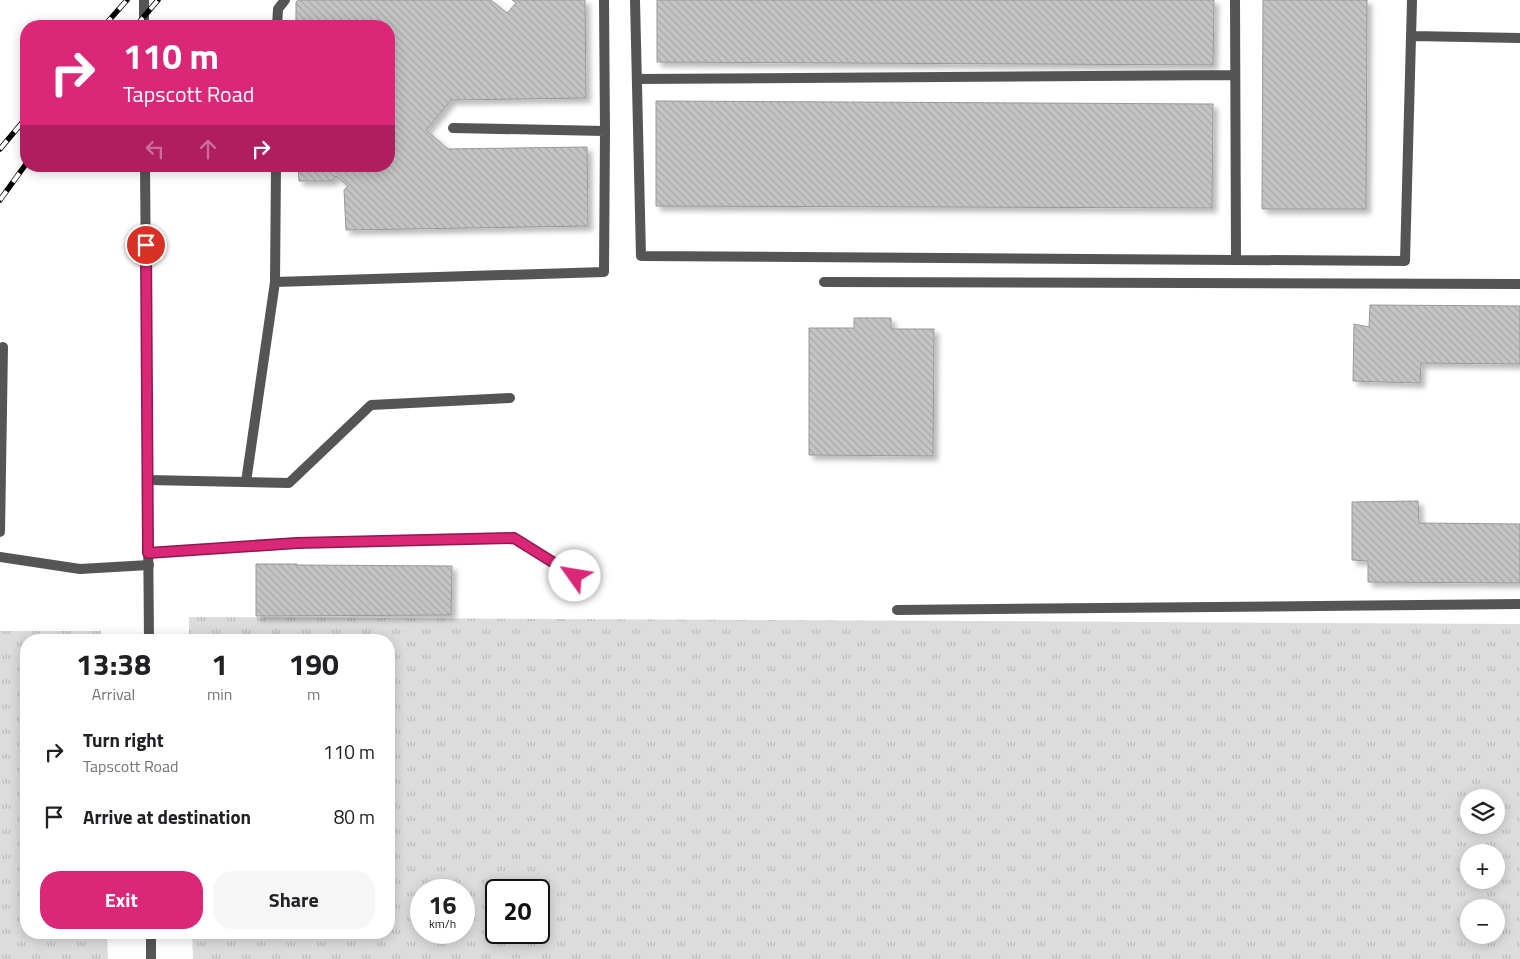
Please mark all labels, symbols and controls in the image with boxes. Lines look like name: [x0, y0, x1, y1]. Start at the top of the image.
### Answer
text: 110 m: [123, 29, 219, 83]
icon: right: [40, 40, 105, 105]
text: Tapscott Road: [123, 77, 254, 111]
icon: left: [141, 135, 169, 163]
icon: ahead: [194, 135, 222, 163]
icon: right: [247, 135, 275, 163]
pin: [125, 224, 167, 266]
icon: arrive: [132, 231, 160, 259]
position arrow: [548, 549, 600, 601]
text: 13:38: [76, 641, 151, 687]
text: 1: [211, 641, 228, 687]
text: 190: [289, 641, 339, 687]
text: Arrival: [92, 682, 135, 706]
text: min: [207, 682, 232, 706]
text: m: [307, 682, 320, 706]
text: Turn right: [83, 725, 164, 754]
text: 110 m: [323, 737, 375, 766]
icon: right: [40, 738, 68, 766]
text: Tapscott Road: [83, 754, 179, 778]
map controls: [1460, 789, 1505, 944]
button: layers: [1460, 789, 1505, 834]
text: Arrive at destination: [83, 802, 251, 831]
text: 80 m: [334, 802, 375, 831]
icon: arrive: [40, 803, 68, 831]
button: +: [1460, 844, 1505, 889]
button: Exit: [40, 871, 203, 929]
button: Share: [213, 871, 375, 929]
speed limit sign: 20: [485, 879, 550, 944]
text: 16: [428, 886, 457, 924]
button: −: [1460, 899, 1505, 944]
text: km/h: [429, 914, 456, 933]

